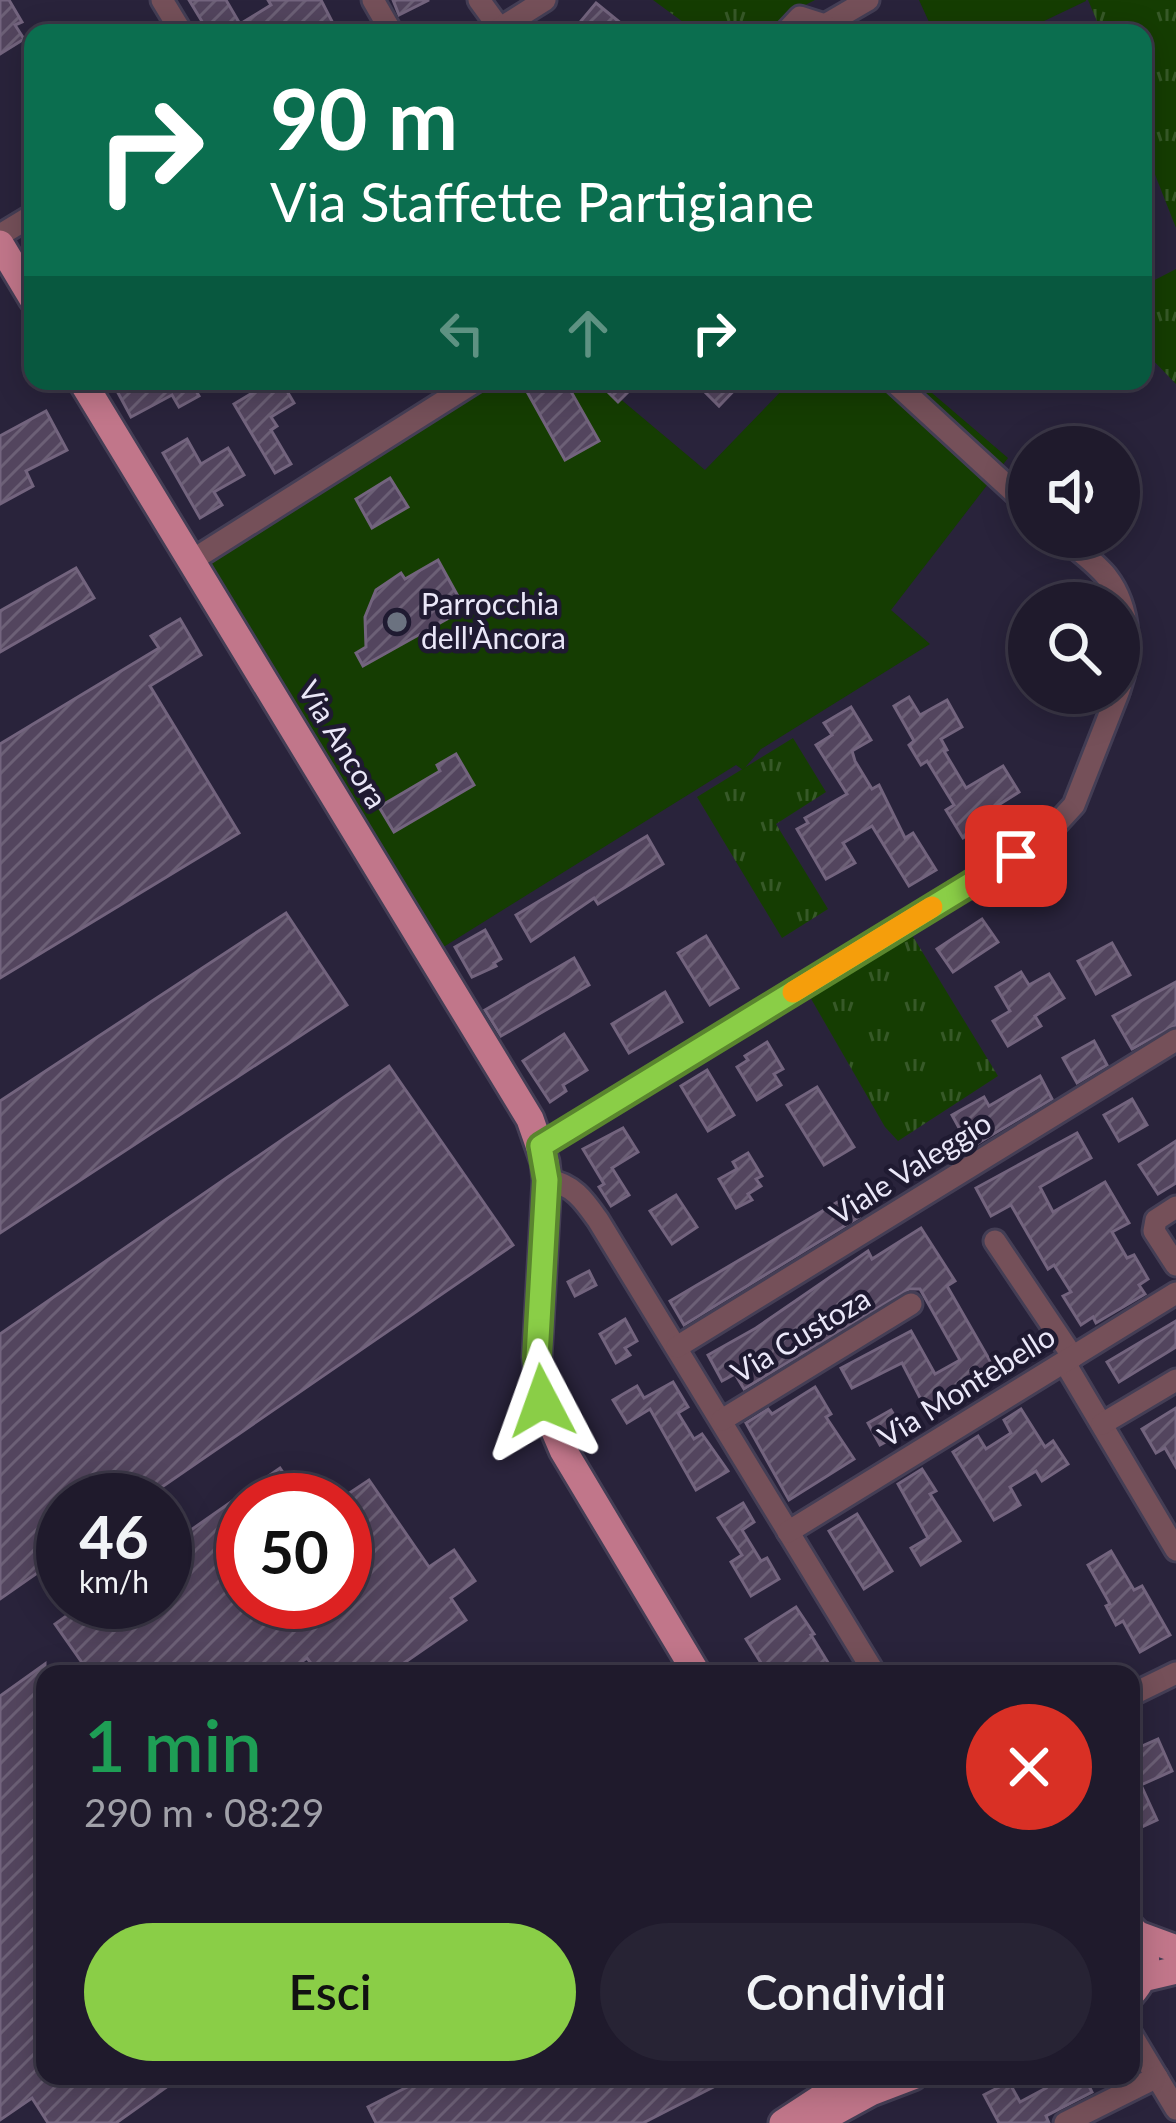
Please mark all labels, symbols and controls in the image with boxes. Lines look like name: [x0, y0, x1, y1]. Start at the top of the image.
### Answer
text: 90 m: [270, 67, 458, 168]
icon: right: [72, 72, 228, 228]
text: Via Staffette Partigiane: [270, 169, 814, 234]
icon: left: [429, 300, 495, 366]
icon: ahead: [555, 300, 621, 366]
icon: right: [681, 300, 747, 366]
map controls: [1008, 426, 1140, 714]
button: sound: [1008, 426, 1140, 558]
button: search: [1008, 582, 1140, 714]
place label: Parrocchia dell'Àncora: [421, 585, 566, 655]
marker: Parrocchia dell'Àncora: [384, 609, 410, 635]
street label: Via Ancora: [292, 674, 396, 814]
pin: [965, 805, 1067, 907]
icon: arrive: [983, 823, 1049, 889]
street label: Viale Valeggio: [823, 1103, 997, 1231]
street label: Via Custoza: [724, 1279, 876, 1390]
street label: Via Montebello: [871, 1317, 1061, 1454]
position arrow: [479, 1338, 605, 1464]
speed limit sign: 50: [216, 1473, 372, 1629]
text: 46: [79, 1500, 149, 1572]
text: km/h: [79, 1563, 149, 1599]
text: 1 min: [84, 1701, 262, 1787]
button: close: [966, 1704, 1092, 1830]
text: 290 m · 08:29: [84, 1789, 324, 1835]
button: Esci: [84, 1923, 576, 2061]
button: Condividi: [600, 1923, 1092, 2061]

